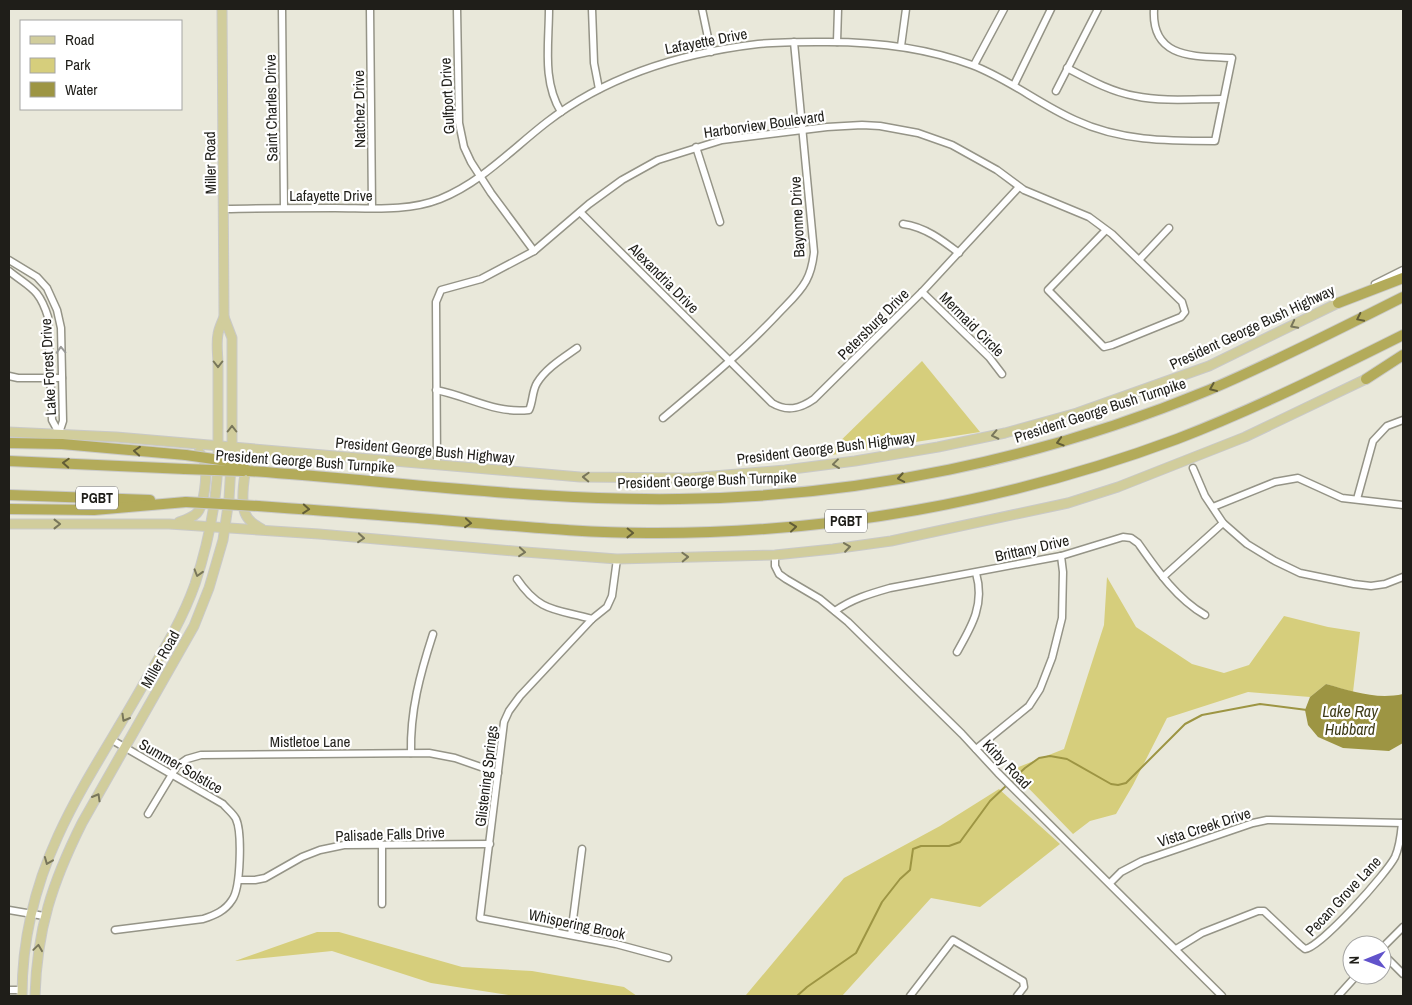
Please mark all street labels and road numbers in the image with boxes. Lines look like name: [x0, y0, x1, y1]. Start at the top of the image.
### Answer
street label: Lafayette Drive: [663, 23, 749, 59]
street label: Saint Charles Drive: [260, 54, 282, 162]
street label: Gulfport Drive: [435, 57, 459, 135]
street label: Natchez Drive: [348, 70, 370, 148]
street label: Harborview Boulevard: [702, 105, 826, 143]
street label: Miller Road: [199, 131, 221, 195]
street label: Bayonne Drive: [784, 176, 810, 258]
street label: Lafayette Drive: [289, 185, 373, 206]
street label: Alexandria Drive: [623, 237, 704, 318]
street label: President George Bush Highway: [1166, 279, 1339, 375]
street label: Petersburg Drive: [833, 284, 913, 364]
street label: Mermaid Circle: [935, 287, 1009, 361]
street label: Lake Forest Drive: [35, 318, 61, 416]
street label: President George Bush Turnpike: [1012, 372, 1189, 448]
street label: President George Bush Highway: [735, 427, 917, 469]
street label: President George Bush Highway: [335, 432, 516, 468]
street label: President George Bush Turnpike: [215, 444, 395, 478]
street label: President George Bush Turnpike: [617, 466, 797, 494]
road number: PGBT: [76, 486, 118, 509]
road number: PGBT: [825, 510, 867, 532]
street label: Brittany Drive: [993, 529, 1071, 567]
street label: Miller Road: [136, 626, 184, 692]
street label: Glistening Springs: [469, 724, 503, 828]
street label: Mistletoe Lane: [270, 731, 351, 752]
street label: Summer Solstice: [135, 733, 227, 799]
street label: Kirby Road: [978, 735, 1036, 793]
street label: Vista Creek Drive: [1155, 802, 1253, 852]
street label: Palisade Falls Drive: [335, 822, 445, 846]
street label: Pecan Grove Lane: [1300, 851, 1386, 941]
street label: Whispering Brook: [527, 903, 628, 945]

